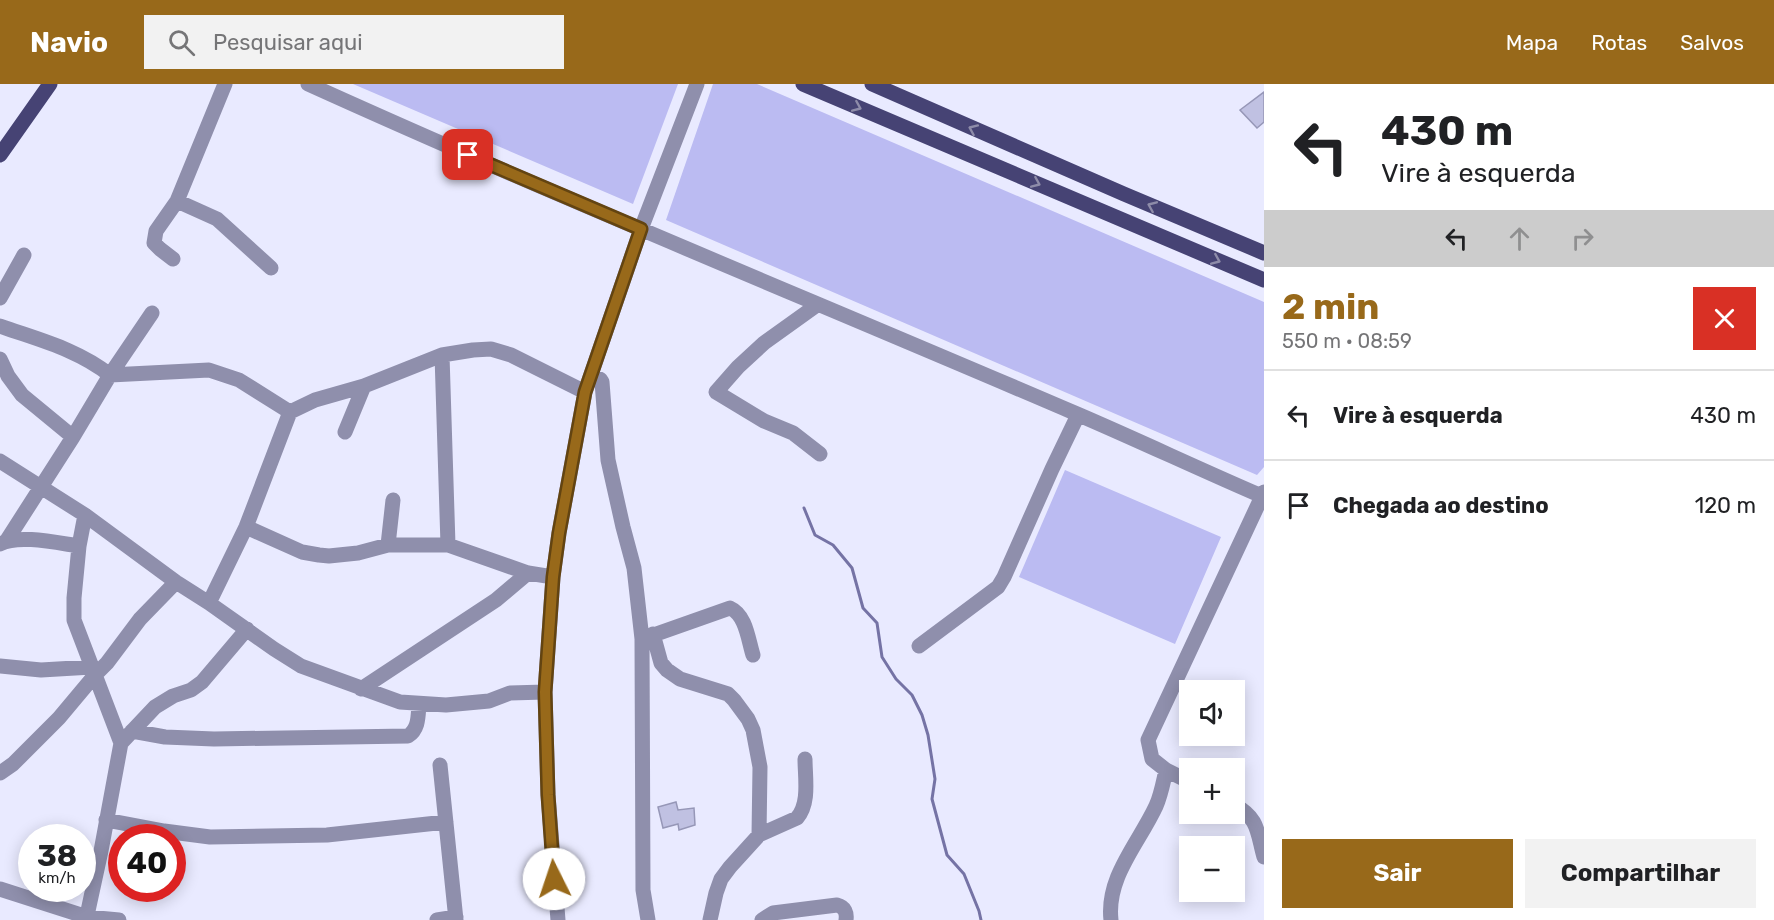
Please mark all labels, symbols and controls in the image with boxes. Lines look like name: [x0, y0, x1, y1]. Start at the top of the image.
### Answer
search box: [144, 15, 564, 69]
text: Navio: [30, 26, 108, 59]
icon: search: [165, 26, 198, 59]
text: Pesquisar aqui: [213, 29, 363, 56]
text: Mapa: [1506, 30, 1558, 55]
text: Rotas: [1591, 30, 1647, 55]
text: Salvos: [1680, 30, 1744, 55]
one-way arrow: [850, 100, 861, 112]
text: 430 m: [1381, 106, 1513, 156]
icon: left: [1282, 108, 1360, 186]
one-way arrow: [968, 124, 979, 136]
pin: [442, 129, 493, 180]
icon: arrive: [451, 138, 484, 171]
text: Vire à esquerda: [1381, 157, 1576, 189]
one-way arrow: [1030, 176, 1041, 188]
one-way arrow: [1147, 201, 1158, 213]
icon: left: [1440, 222, 1473, 255]
icon: ahead: [1503, 222, 1536, 255]
icon: right: [1566, 222, 1599, 255]
one-way arrow: [1209, 253, 1220, 265]
text: 2 min: [1282, 285, 1380, 328]
button: close: [1693, 287, 1756, 350]
text: 550 m · 08:59: [1282, 329, 1412, 353]
icon: left: [1282, 399, 1315, 432]
text: Vire à esquerda: [1333, 402, 1503, 429]
text: 430 m: [1690, 402, 1756, 429]
icon: arrive: [1282, 489, 1315, 522]
text: Chegada ao destino: [1333, 492, 1549, 519]
text: 120 m: [1695, 492, 1756, 519]
map controls: [1179, 680, 1245, 902]
button: sound: [1179, 680, 1245, 746]
button: +: [1179, 758, 1245, 824]
speed limit sign: 40: [108, 824, 186, 902]
button: −: [1179, 836, 1245, 902]
text: 38: [37, 838, 77, 874]
button: Sair: [1282, 839, 1513, 908]
button: Compartilhar: [1525, 839, 1756, 908]
position arrow: [522, 847, 586, 911]
text: km/h: [38, 869, 76, 887]

